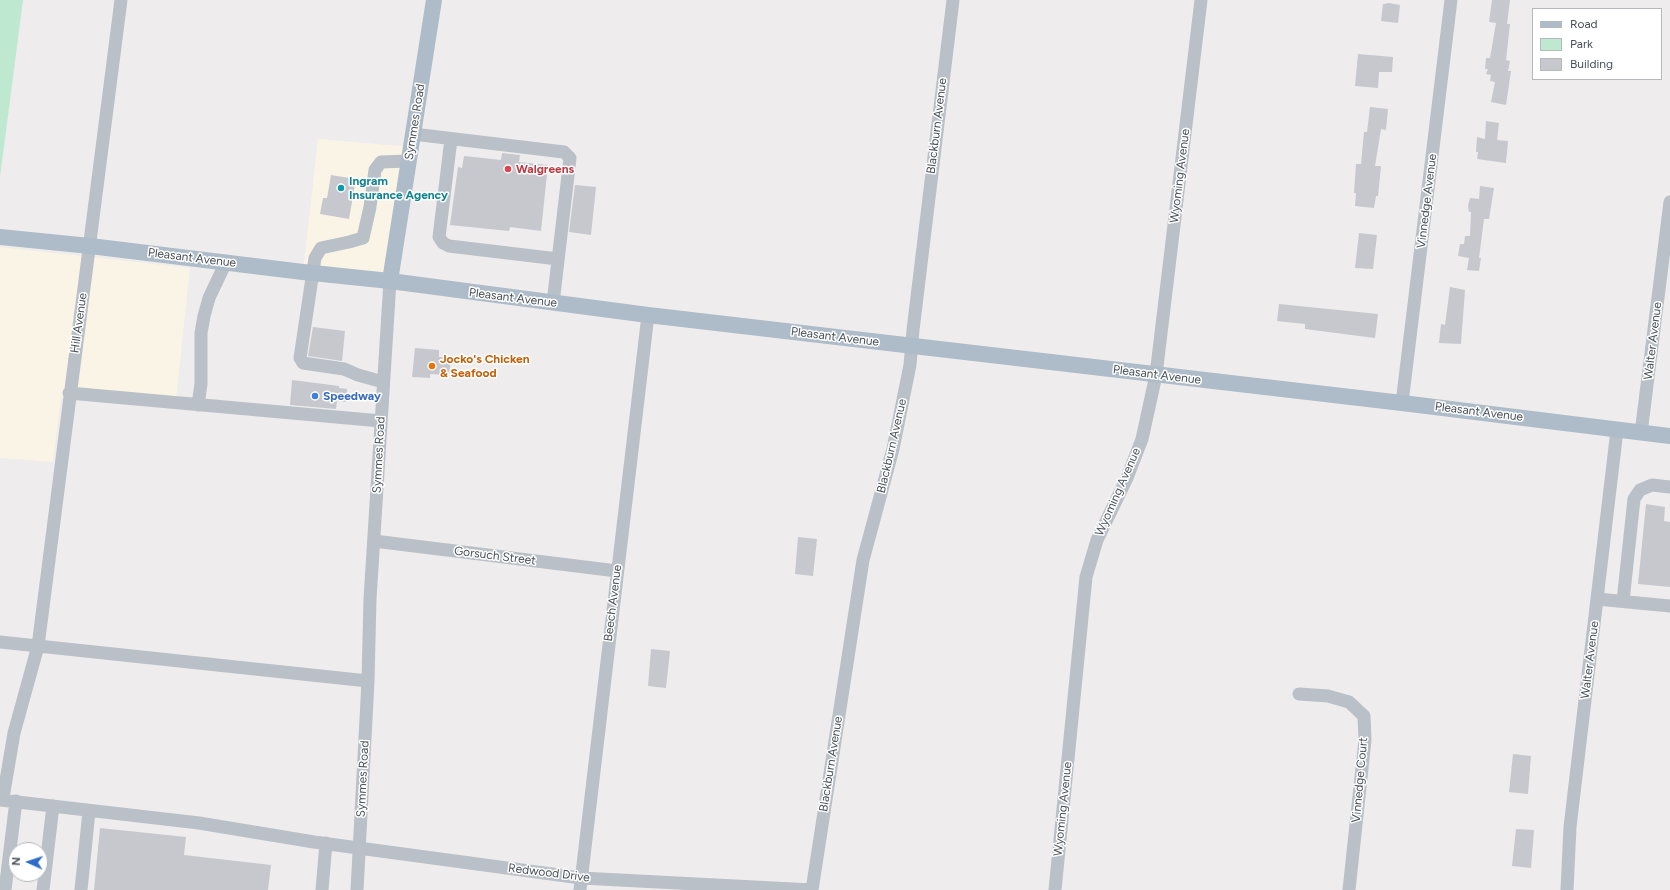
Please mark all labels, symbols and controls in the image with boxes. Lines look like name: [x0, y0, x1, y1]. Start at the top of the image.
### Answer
legend: [1532, 8, 1662, 80]
text: Road: [1570, 17, 1598, 31]
text: Park: [1570, 37, 1593, 51]
text: Building: [1570, 57, 1613, 71]
street label: Blackburn Avenue: [924, 77, 950, 175]
street label: Symmes Road: [402, 83, 428, 161]
street label: Wyoming Avenue: [1167, 128, 1193, 224]
street label: Vinnedge Avenue: [1414, 153, 1440, 249]
place label: Walgreens: [516, 162, 574, 176]
marker: Walgreens: [503, 164, 513, 174]
place label: Ingram Insurance Agency: [349, 174, 448, 202]
marker: Ingram Insurance Agency: [336, 183, 346, 193]
street label: Pleasant Avenue: [147, 245, 237, 271]
street label: Pleasant Avenue: [468, 285, 558, 311]
street label: Hill Avenue: [68, 292, 90, 354]
street label: Walter Avenue: [1641, 301, 1665, 381]
street label: Pleasant Avenue: [790, 324, 880, 350]
place label: Jocko's Chicken & Seafood: [440, 352, 529, 380]
marker: Jocko's Chicken & Seafood: [427, 361, 437, 371]
street label: Pleasant Avenue: [1112, 362, 1202, 388]
place label: Speedway: [323, 389, 381, 403]
marker: Speedway: [310, 391, 320, 401]
street label: Blackburn Avenue: [874, 397, 910, 495]
street label: Pleasant Avenue: [1434, 399, 1524, 425]
street label: Symmes Road: [370, 416, 388, 494]
street label: Wyoming Avenue: [1092, 446, 1144, 538]
street label: Gorsuch Street: [453, 544, 537, 568]
street label: Beech Avenue: [601, 564, 625, 642]
street label: Walter Avenue: [1578, 620, 1602, 700]
street label: Blackburn Avenue: [816, 715, 846, 813]
street label: Vinnedge Court: [1349, 737, 1371, 823]
street label: Symmes Road: [354, 740, 372, 818]
street label: Wyoming Avenue: [1051, 761, 1075, 857]
north arrow: [8, 842, 48, 882]
text: N: [10, 857, 23, 866]
street label: Redwood Drive: [507, 861, 591, 885]

